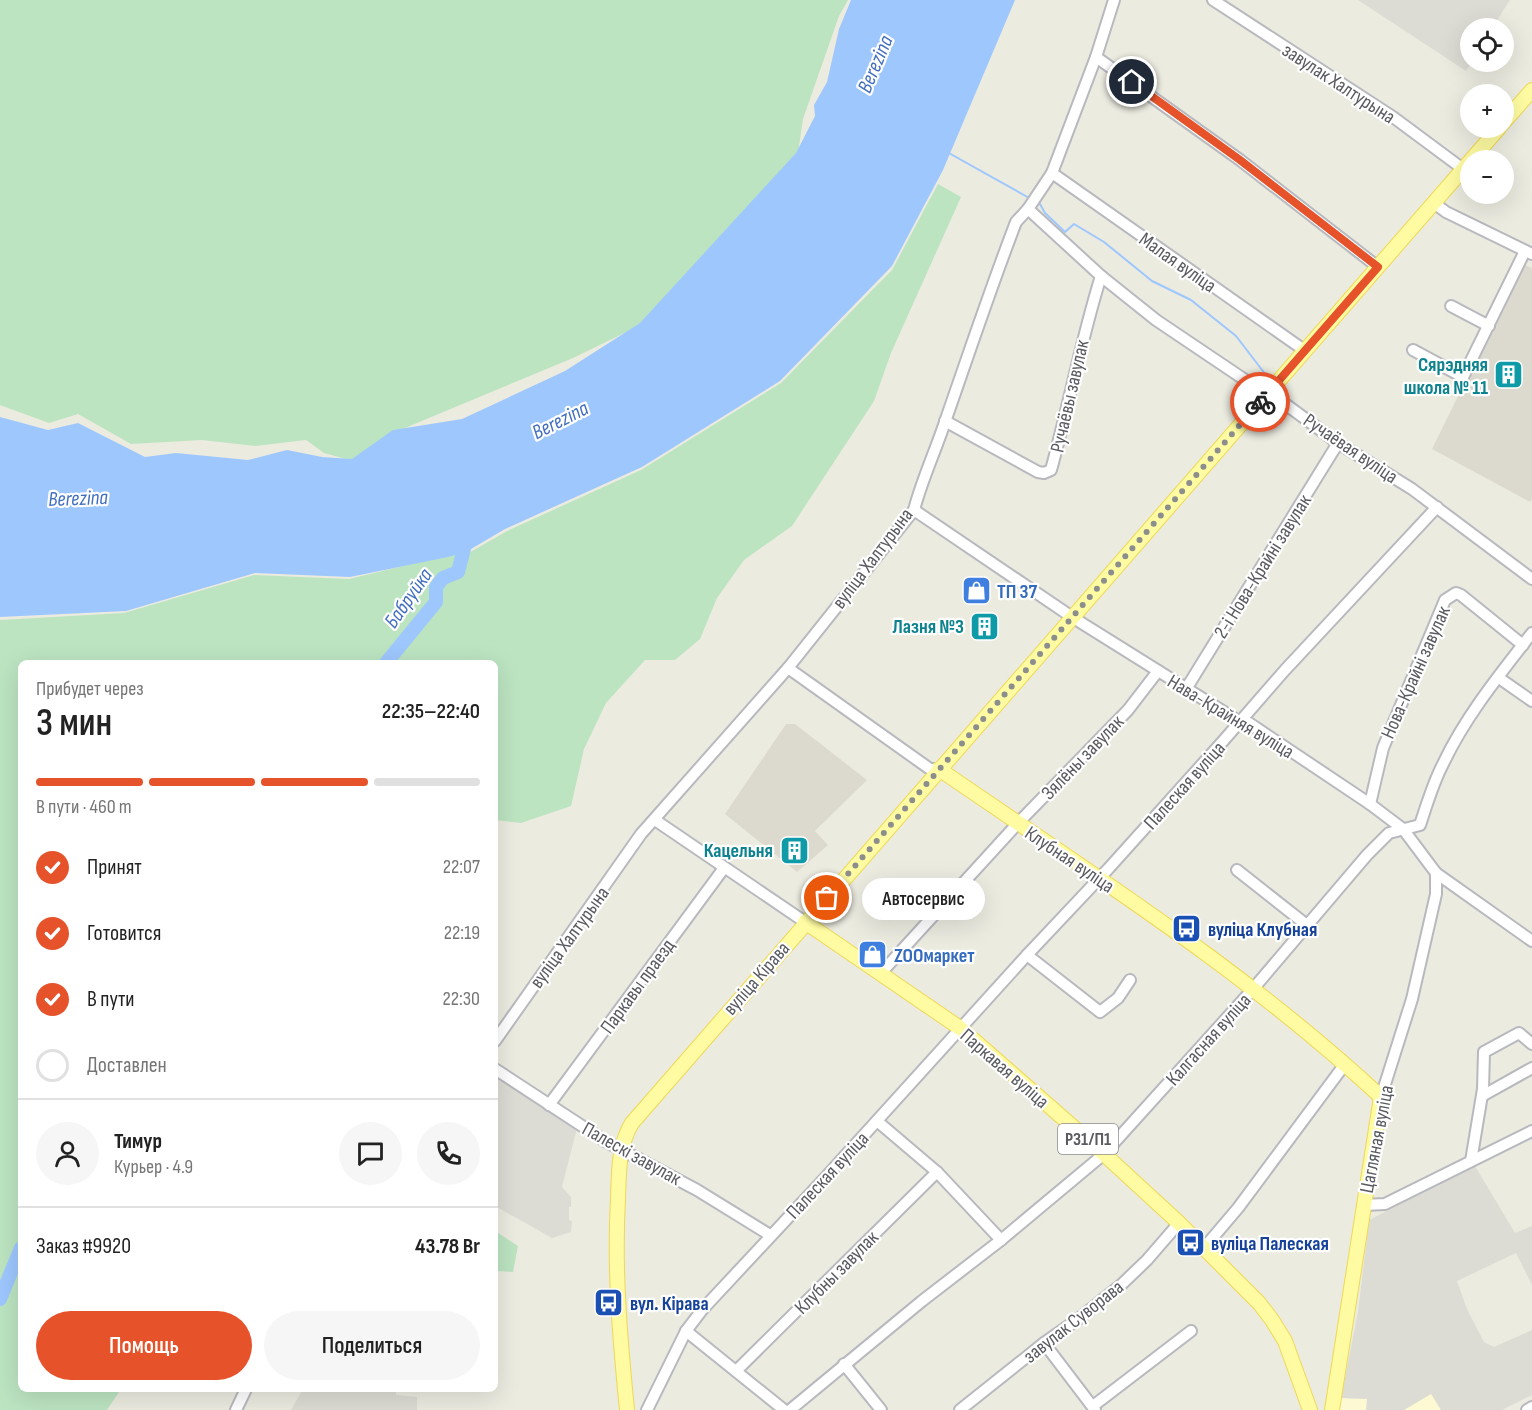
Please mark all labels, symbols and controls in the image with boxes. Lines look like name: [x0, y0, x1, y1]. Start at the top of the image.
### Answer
map controls: [1460, 18, 1514, 204]
button: locate: [1460, 18, 1514, 72]
water label: Berezina: [852, 31, 899, 97]
street label: завулак Халтурына: [1277, 38, 1400, 129]
pin: [1106, 56, 1157, 107]
icon: home: [1115, 65, 1148, 98]
button: +: [1460, 84, 1514, 138]
button: −: [1460, 150, 1514, 204]
street label: Малая вуліца: [1134, 228, 1221, 298]
street label: Ручаёвы завулак: [1045, 337, 1095, 455]
place label: Сярэдняя школа № 11: [1404, 353, 1488, 400]
building icon: Сярэдняя школа № 11: [1493, 359, 1525, 391]
courier: [1230, 372, 1290, 432]
icon: bike: [1244, 386, 1277, 419]
water label: Berezina: [528, 396, 593, 445]
street label: Ручаёвая вуліца: [1299, 409, 1402, 489]
water label: Berezina: [48, 485, 109, 512]
street label: 2-і Нова-Крайні завулак: [1209, 490, 1317, 643]
street label: вуліца Халтурына: [827, 504, 918, 614]
water label: Бабруйка: [379, 563, 438, 633]
shop icon: ТП 37: [960, 575, 992, 607]
place label: ТП 37: [997, 580, 1037, 604]
street label: Нова-Крайні завулак: [1376, 602, 1456, 742]
building icon: Лазня №3: [969, 610, 1001, 642]
place label: Лазня №3: [892, 615, 964, 639]
street label: Нава-Крайняя вуліца: [1163, 670, 1298, 764]
text: Прибудет через: [36, 677, 144, 701]
text: 22:35–22:40: [382, 698, 480, 725]
text: 3 мин: [36, 700, 112, 747]
street label: Зялёны завулак: [1036, 710, 1129, 805]
street label: Палеская вуліца: [1139, 737, 1231, 835]
text: В пути · 460 m: [36, 795, 132, 819]
street label: Клубная вуліца: [1020, 821, 1119, 898]
building icon: Кацельня: [778, 834, 810, 866]
place label: Кацельня: [704, 839, 773, 863]
icon: check: [36, 851, 69, 884]
text: Принят: [87, 854, 142, 881]
text: 22:07: [443, 855, 480, 879]
pin: [801, 872, 852, 923]
callout: Автосервис: [863, 877, 986, 919]
icon: bag: [810, 881, 843, 914]
street label: вуліца Халтурына: [525, 882, 615, 993]
text: Автосервис: [882, 887, 965, 911]
bus stop icon: вуліца Клубная: [1171, 913, 1203, 945]
icon: check: [36, 917, 69, 950]
place label: вуліца Клубная: [1208, 918, 1317, 942]
text: Готовится: [87, 920, 161, 947]
text: 22:19: [444, 921, 480, 945]
street label: Паркавы праезд: [596, 934, 680, 1038]
street label: вуліца Кірава: [718, 937, 795, 1020]
shop icon: ZOOмаркет: [857, 939, 889, 971]
place label: ZOOмаркет: [894, 944, 975, 968]
icon: check: [36, 983, 69, 1016]
text: В пути: [87, 986, 135, 1013]
text: 22:30: [442, 987, 480, 1011]
street label: Калгасная вуліца: [1161, 989, 1256, 1091]
street label: Паркавая вуліца: [955, 1024, 1054, 1114]
text: Доставлен: [87, 1052, 167, 1079]
street label: Цагляная вуліца: [1355, 1083, 1399, 1195]
street label: Палескі завулак: [578, 1117, 685, 1191]
button: person: [36, 1122, 99, 1185]
button: chat: [339, 1122, 402, 1185]
button: phone: [417, 1122, 480, 1185]
road number: Р31/П1: [1058, 1124, 1118, 1154]
street label: Палеская вуліца: [781, 1127, 874, 1224]
text: Тимур: [114, 1128, 162, 1155]
text: Курьер · 4.9: [114, 1155, 193, 1179]
street label: Клубны завулак: [790, 1226, 884, 1320]
bus stop icon: вуліца Палеская: [1174, 1227, 1206, 1259]
place label: вуліца Палеская: [1211, 1232, 1329, 1256]
text: Заказ #9920: [36, 1233, 131, 1260]
text: 43.78 Br: [415, 1233, 480, 1260]
street label: завулак Суворава: [1019, 1275, 1129, 1368]
bus stop icon: вул. Кірава: [593, 1287, 625, 1319]
place label: вул. Кірава: [630, 1292, 709, 1316]
button: Помощь: [36, 1311, 252, 1380]
button: Поделиться: [264, 1311, 480, 1380]

